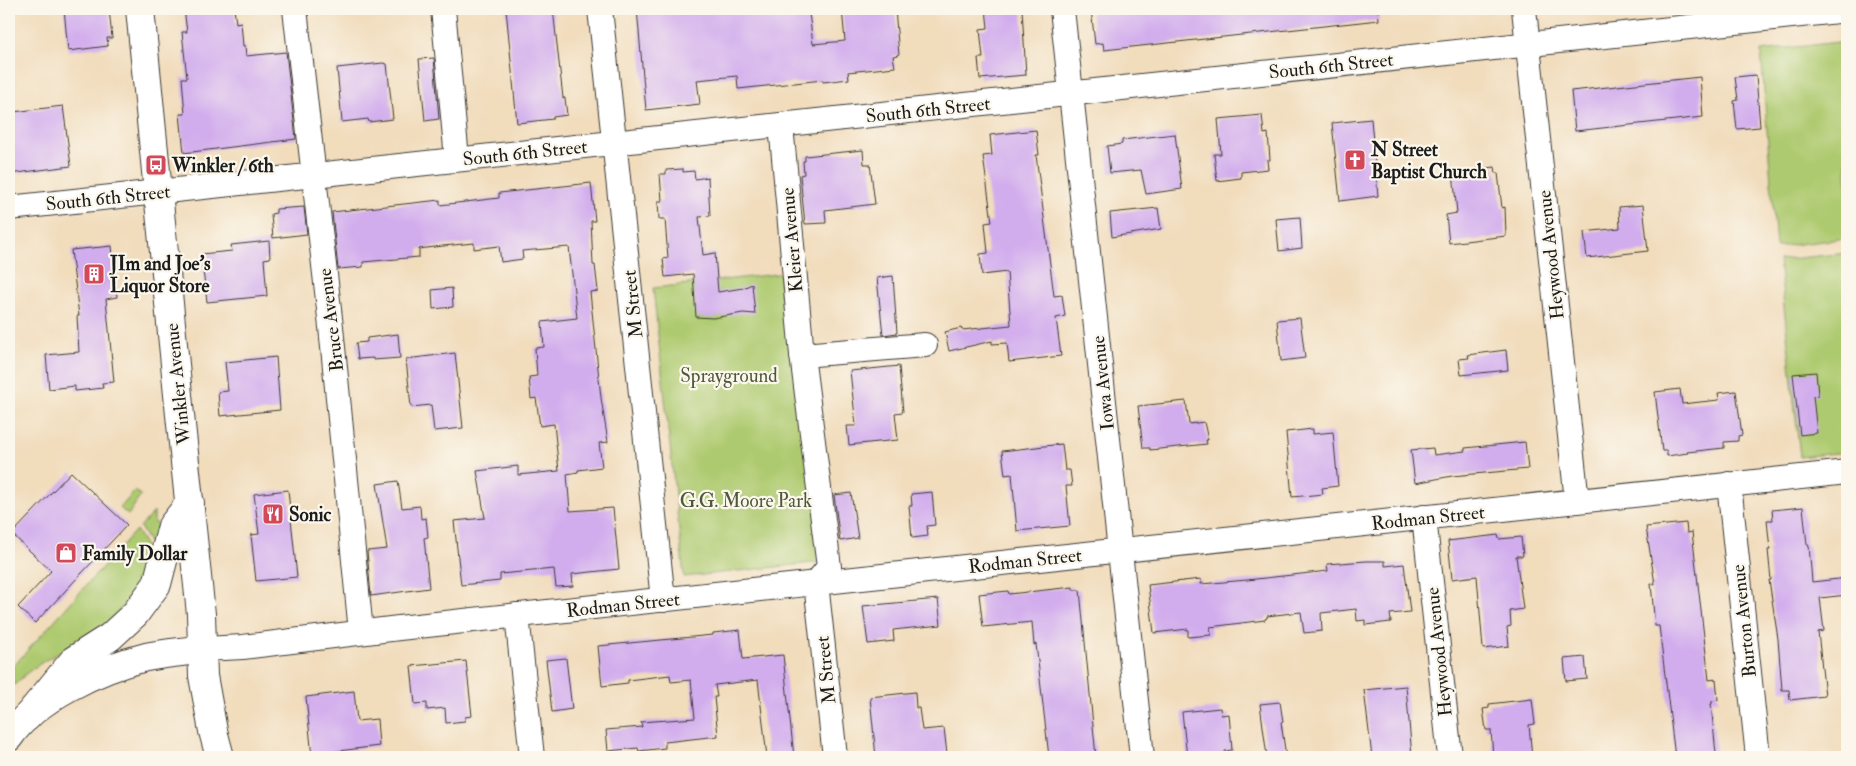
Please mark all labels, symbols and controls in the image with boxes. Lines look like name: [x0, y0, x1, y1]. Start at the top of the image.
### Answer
street label: South 6th Street: [1268, 48, 1395, 84]
street label: South 6th Street: [865, 92, 992, 128]
street label: South 6th Street: [462, 135, 589, 171]
place label: N Street Baptist Church: [1370, 138, 1487, 185]
church icon: N Street Baptist Church: [1343, 148, 1367, 172]
bus stop icon: Winkler / 6th: [144, 153, 168, 177]
place label: Winkler / 6th: [171, 154, 274, 178]
street label: South 6th Street: [45, 180, 172, 216]
street label: Kleier Avenue: [775, 187, 809, 293]
street label: Heywood Avenue: [1532, 189, 1570, 321]
place label: JIm and Joe's Liquor Store: [109, 252, 211, 299]
building icon: JIm and Joe's Liquor Store: [82, 262, 106, 286]
street label: Bruce Avenue: [313, 267, 349, 373]
street label: M Street: [617, 269, 648, 339]
street label: Winkler Avenue: [160, 322, 196, 447]
street label: Iowa Avenue: [1086, 334, 1120, 431]
park label: Sprayground: [680, 364, 778, 389]
park label: G.G. Moore Park: [680, 489, 812, 513]
street label: Rodman Street: [1370, 500, 1486, 536]
restaurant icon: Sonic: [261, 502, 285, 526]
place label: Sonic: [289, 503, 331, 527]
shop icon: Family Dollar: [54, 541, 78, 565]
place label: Family Dollar: [82, 542, 188, 567]
street label: Rodman Street: [967, 543, 1083, 579]
street label: Burton Avenue: [1726, 563, 1762, 679]
street label: Heywood Avenue: [1420, 586, 1458, 718]
street label: Rodman Street: [565, 587, 681, 623]
street label: M Street: [810, 635, 841, 705]

